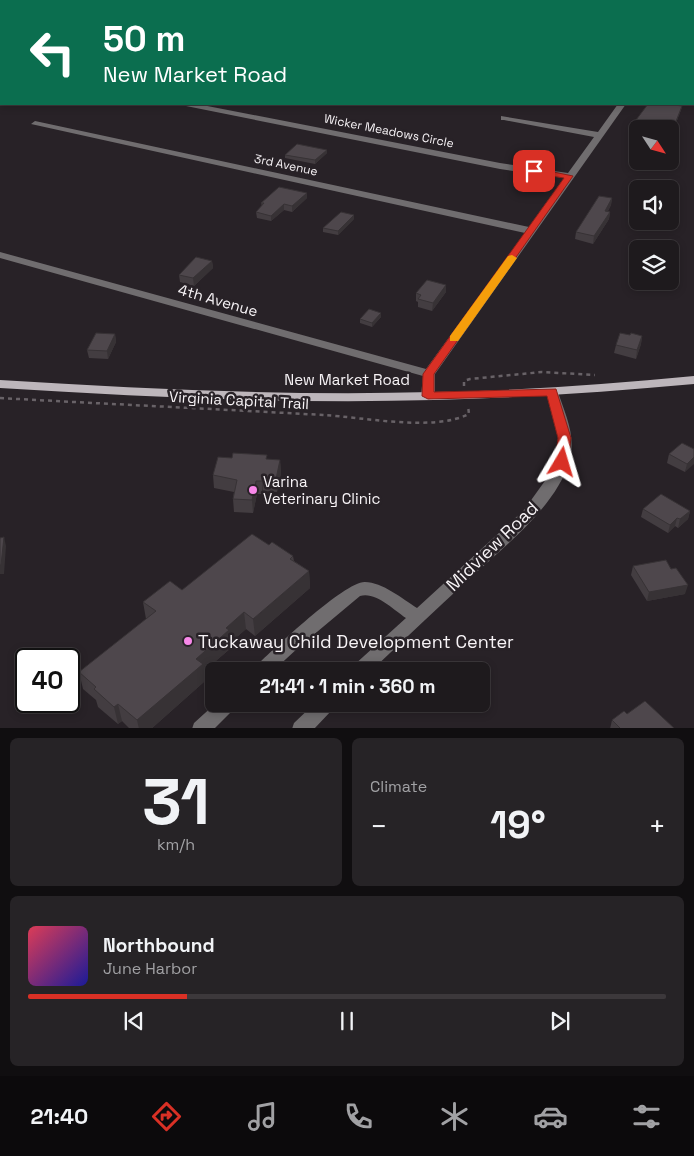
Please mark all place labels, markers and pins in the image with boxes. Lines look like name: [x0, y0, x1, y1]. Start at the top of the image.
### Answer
pin: [513, 150, 555, 192]
place label: Varina Veterinary Clinic: [263, 472, 381, 508]
marker: Varina Veterinary Clinic: [247, 484, 259, 496]
place label: Tuckaway Child Development Center: [198, 630, 514, 653]
marker: Tuckaway Child Development Center: [182, 635, 194, 647]

